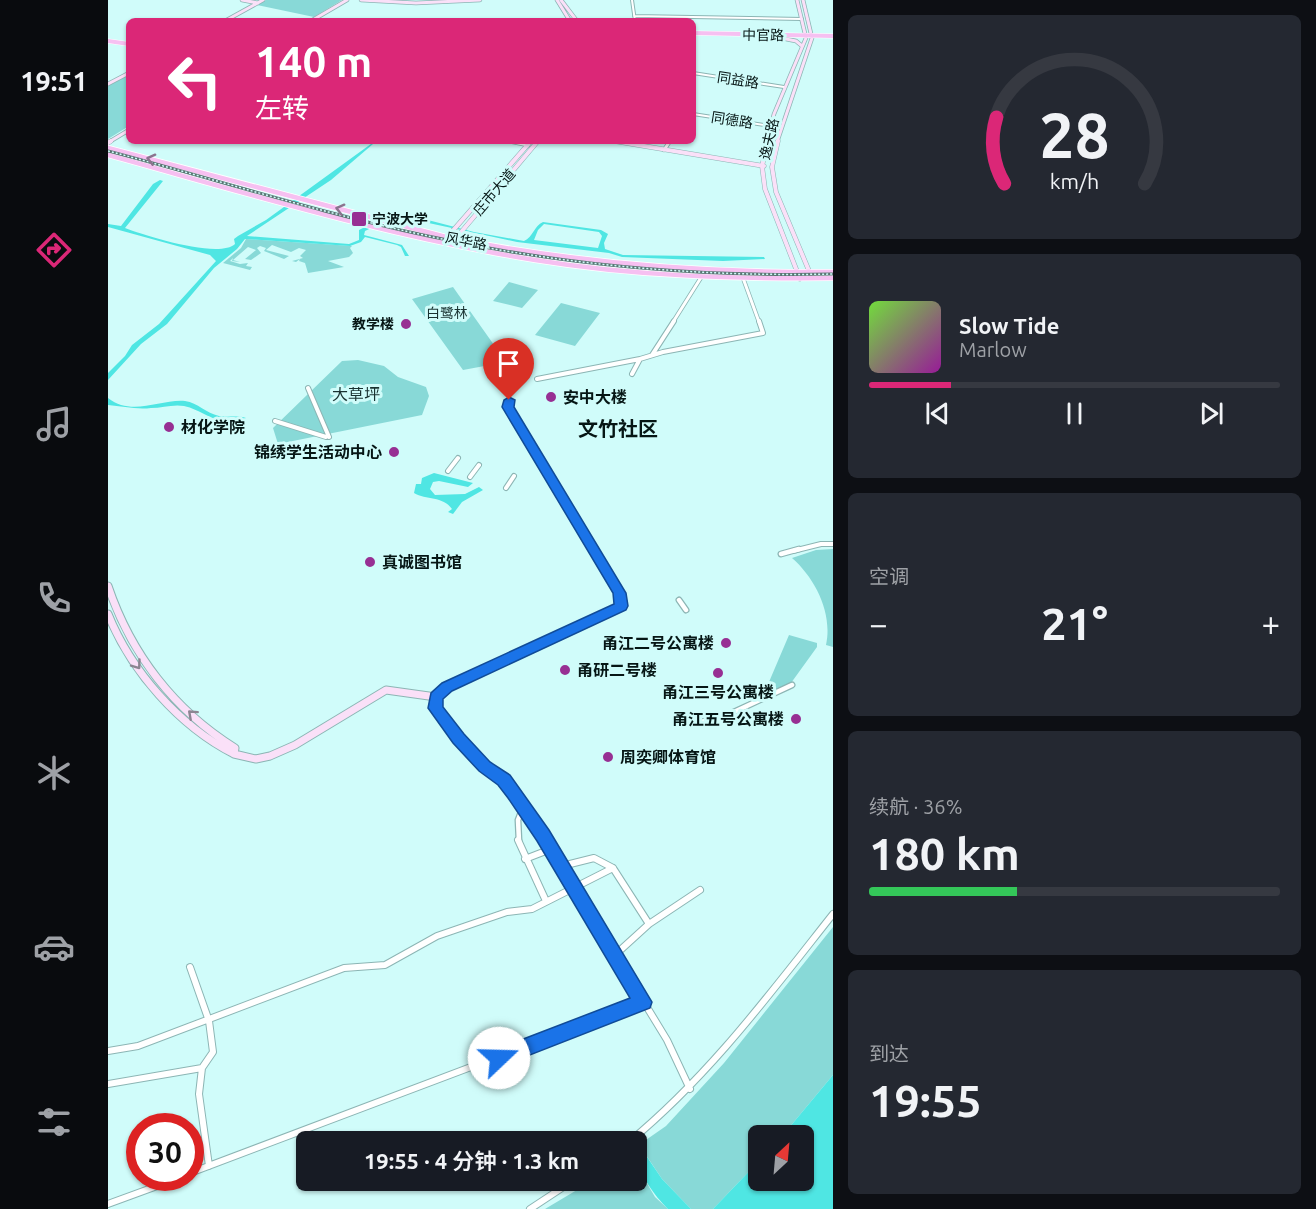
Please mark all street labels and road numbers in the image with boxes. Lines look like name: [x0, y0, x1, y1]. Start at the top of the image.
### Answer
street label: 中官路: [742, 27, 784, 43]
street label: 同益路: [716, 69, 760, 91]
street label: 同德路: [710, 109, 754, 131]
street label: 逸夫路: [756, 117, 782, 161]
street label: 庄市大道: [470, 166, 518, 218]
street label: 风华路: [444, 229, 488, 253]

